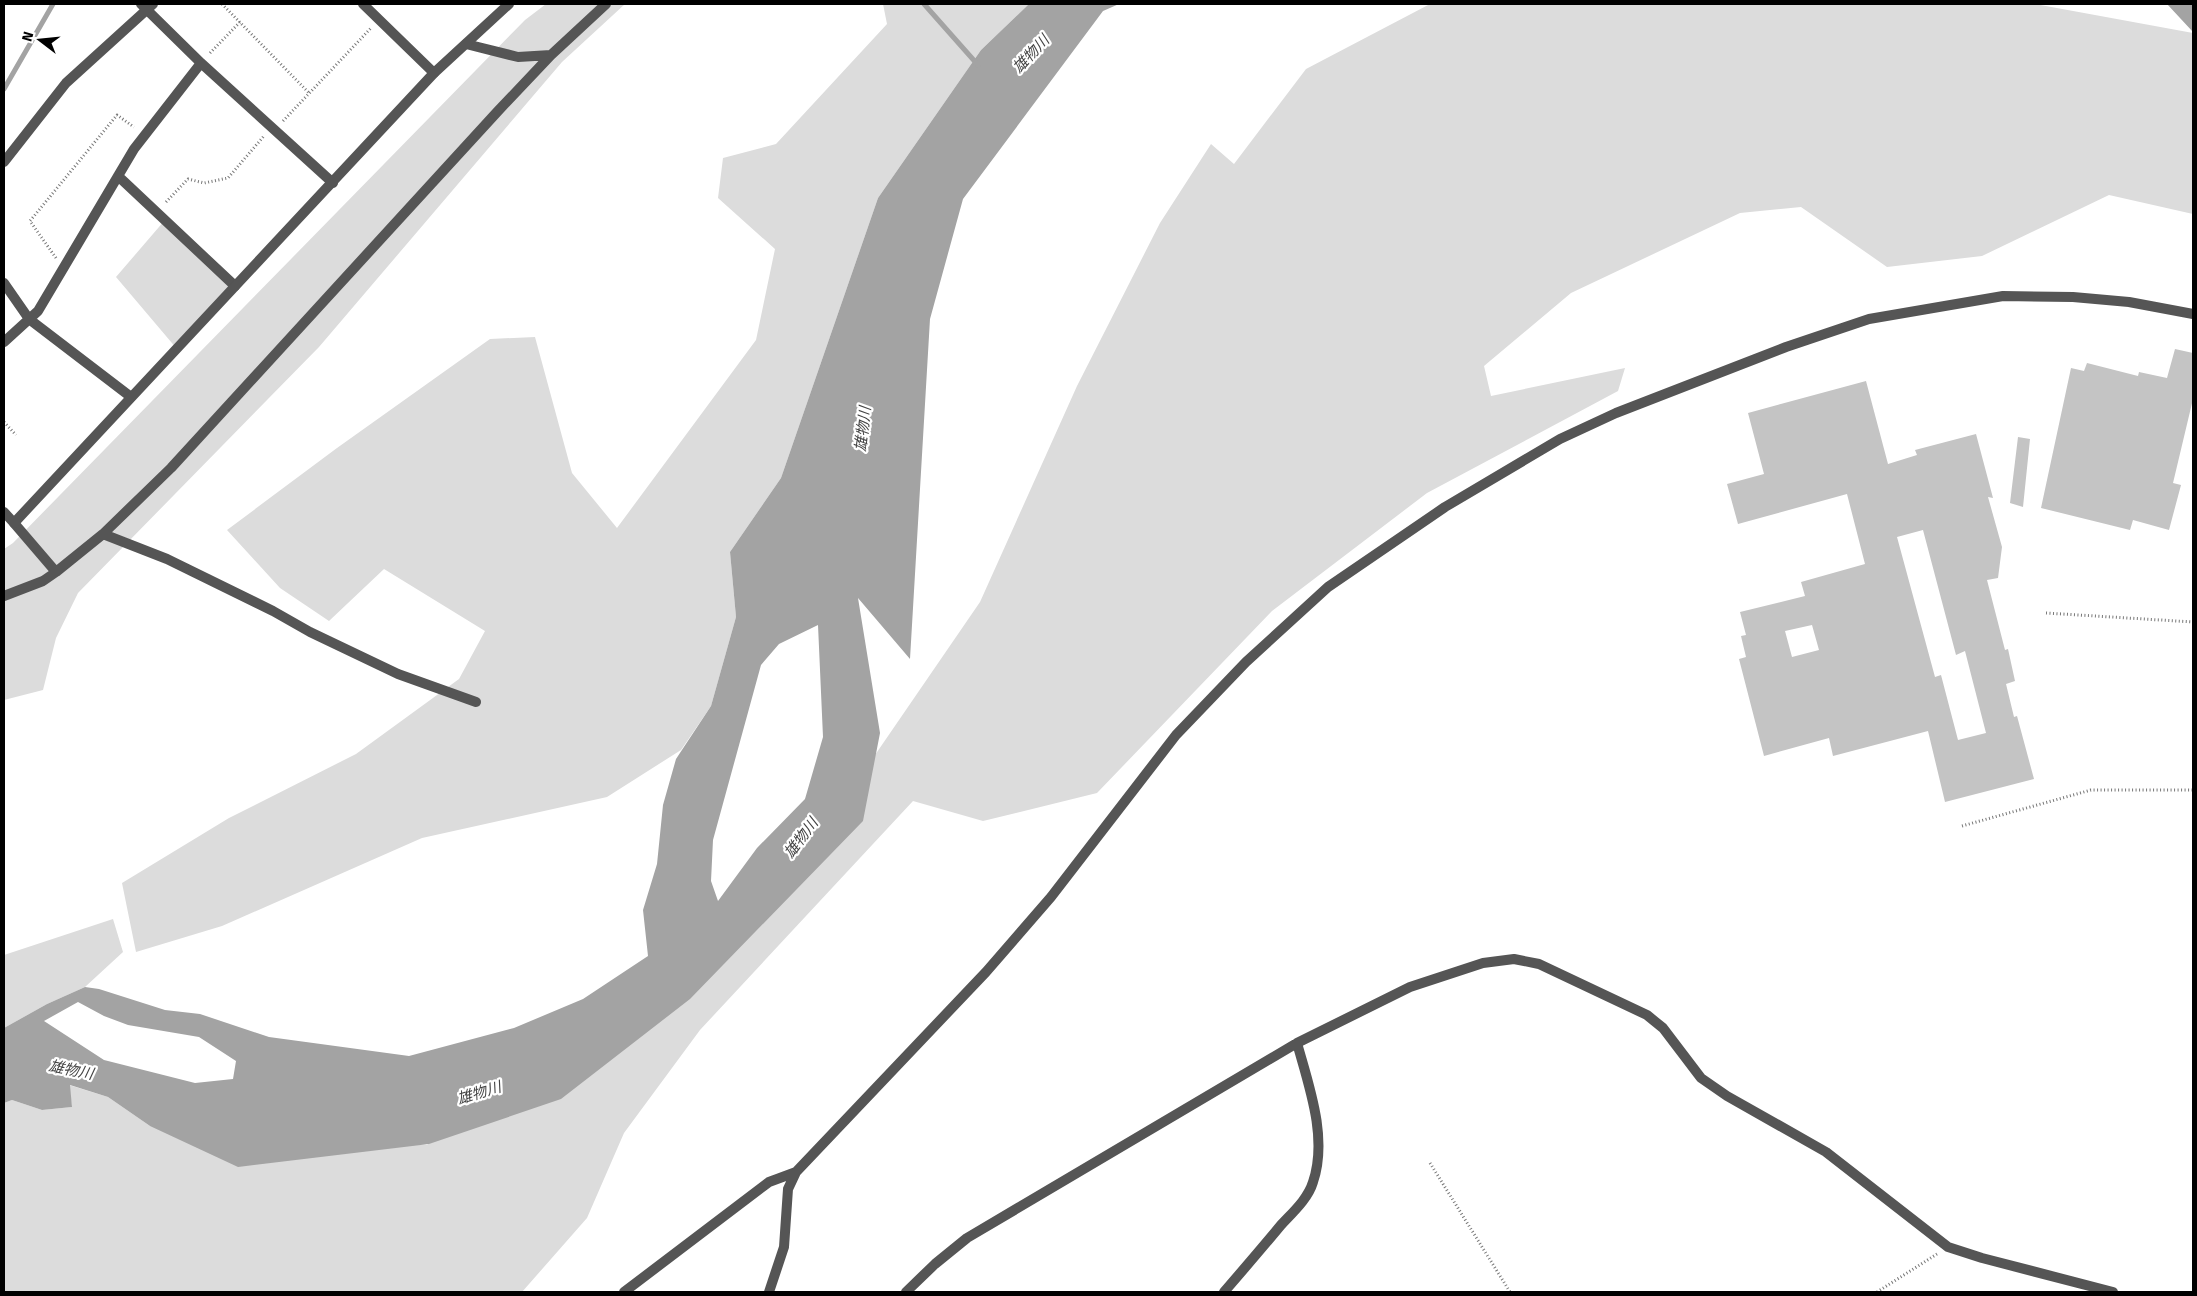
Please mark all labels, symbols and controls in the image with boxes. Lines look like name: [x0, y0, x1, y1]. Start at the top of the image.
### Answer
north arrow: [15, 15, 65, 65]
text: N: [19, 30, 37, 43]
water label: 雄物川: [1009, 30, 1054, 77]
water label: 雄物川: [852, 404, 875, 452]
water label: 雄物川: [780, 813, 823, 861]
water label: 雄物川: [47, 1057, 97, 1084]
water label: 雄物川: [455, 1077, 505, 1108]

